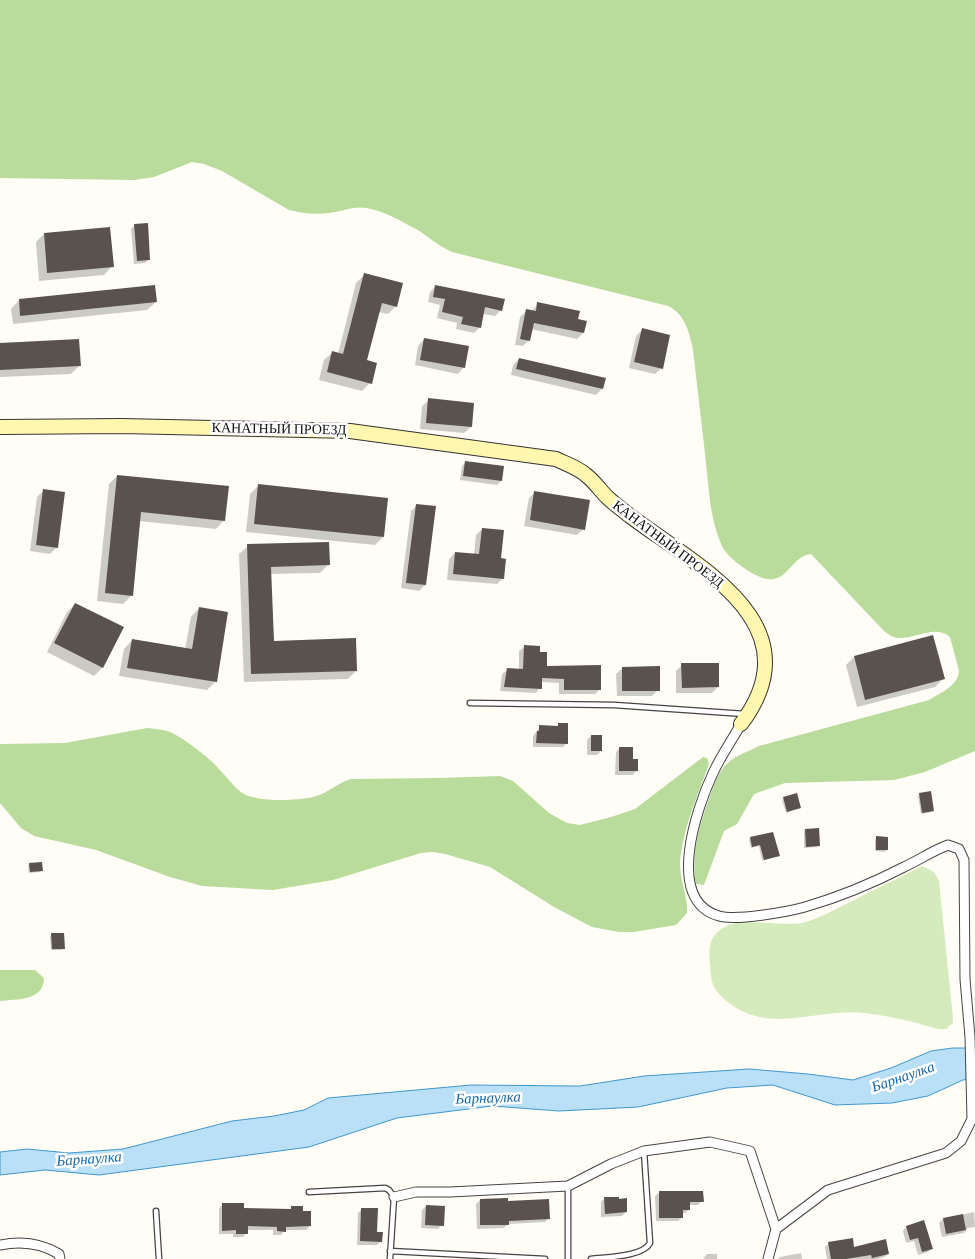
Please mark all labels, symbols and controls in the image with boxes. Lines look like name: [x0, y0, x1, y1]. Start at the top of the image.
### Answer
street label: КАНАТНЫЙ ПРОЕЗД: [212, 419, 346, 439]
street label: КАНАТНЫЙ ПРОЕЗД: [609, 497, 727, 591]
water label: Барнаулка: [869, 1058, 937, 1096]
water label: Барнаулка: [455, 1088, 521, 1108]
water label: Барнаулка: [56, 1148, 122, 1170]

